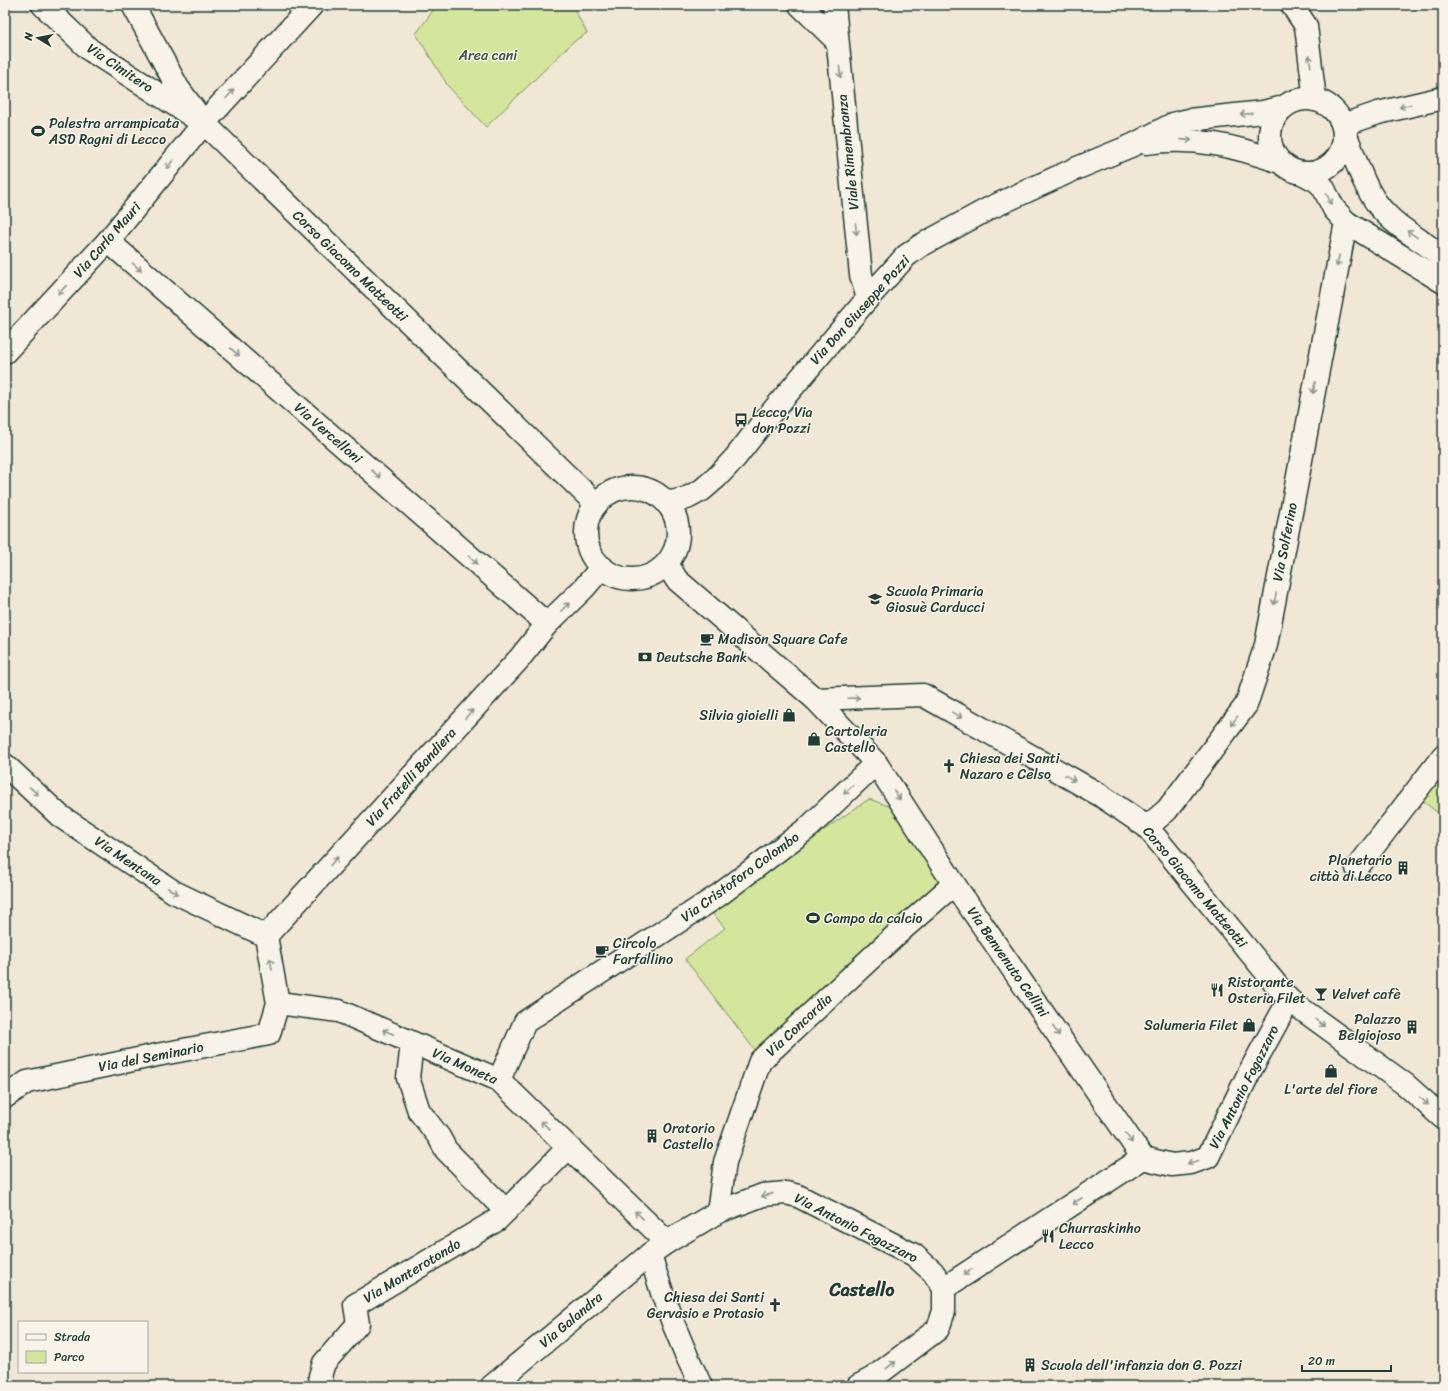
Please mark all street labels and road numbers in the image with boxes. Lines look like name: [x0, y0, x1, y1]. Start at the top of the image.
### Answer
street label: Via Cimitero: [81, 36, 159, 100]
street label: Viale Rimembranza: [829, 93, 867, 211]
street label: Via Carlo Mauri: [67, 195, 148, 284]
street label: Corso Giacomo Matteotti: [286, 204, 415, 329]
street label: Via Don Giuseppe Pozzi: [804, 248, 917, 371]
street label: Via Vercelloni: [288, 396, 369, 471]
street label: Via Solferino: [1265, 500, 1305, 584]
street label: Via Fratelli Bandiera: [359, 722, 463, 832]
street label: Corso Giacomo Matteotti: [1136, 820, 1255, 955]
street label: Via Cristoforo Colombo: [675, 825, 805, 929]
street label: Via Mentana: [89, 829, 168, 893]
street label: Via Benvenuto Cellini: [960, 901, 1056, 1024]
street label: Via Concordia: [760, 987, 838, 1063]
street label: Via Antonio Fogazzaro: [1202, 1020, 1286, 1153]
street label: Via del Seminario: [96, 1035, 206, 1079]
street label: Via Moneta: [428, 1040, 503, 1092]
street label: Via Antonio Fogazzaro: [790, 1186, 923, 1270]
street label: Via Monterotondo: [358, 1232, 466, 1310]
street label: Via Galandra: [533, 1285, 609, 1354]

